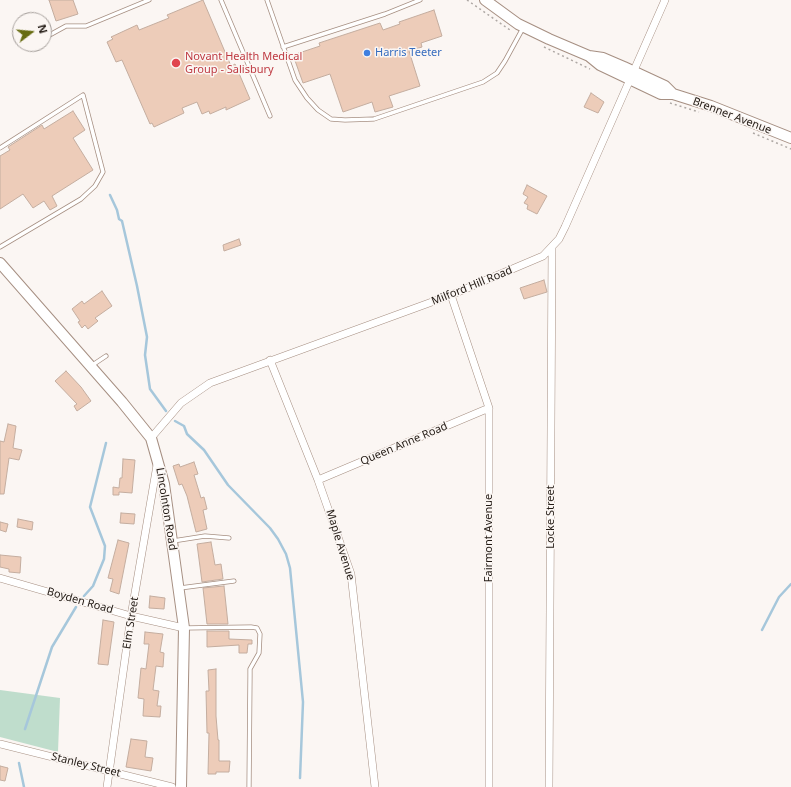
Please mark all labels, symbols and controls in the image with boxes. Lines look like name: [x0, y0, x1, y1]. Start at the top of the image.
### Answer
north arrow: [12, 12, 52, 52]
text: N: [35, 22, 51, 35]
place label: Harris Teeter: [375, 46, 442, 60]
marker: Harris Teeter: [362, 48, 372, 58]
place label: Novant Health Medical Group - Salisbury: [185, 50, 302, 76]
marker: Novant Health Medical Group - Salisbury: [170, 57, 182, 69]
street label: Brenner Avenue: [691, 95, 773, 137]
street label: Milford Hill Road: [430, 264, 514, 308]
street label: Queen Anne Road: [358, 420, 450, 468]
street label: Lincolnton Road: [153, 467, 179, 551]
street label: Locke Street: [544, 485, 558, 549]
street label: Fairmont Avenue: [482, 494, 496, 582]
street label: Maple Avenue: [323, 508, 357, 582]
street label: Boyden Road: [45, 585, 115, 617]
street label: Elm Street: [120, 596, 142, 650]
street label: Stanley Street: [50, 750, 122, 780]

